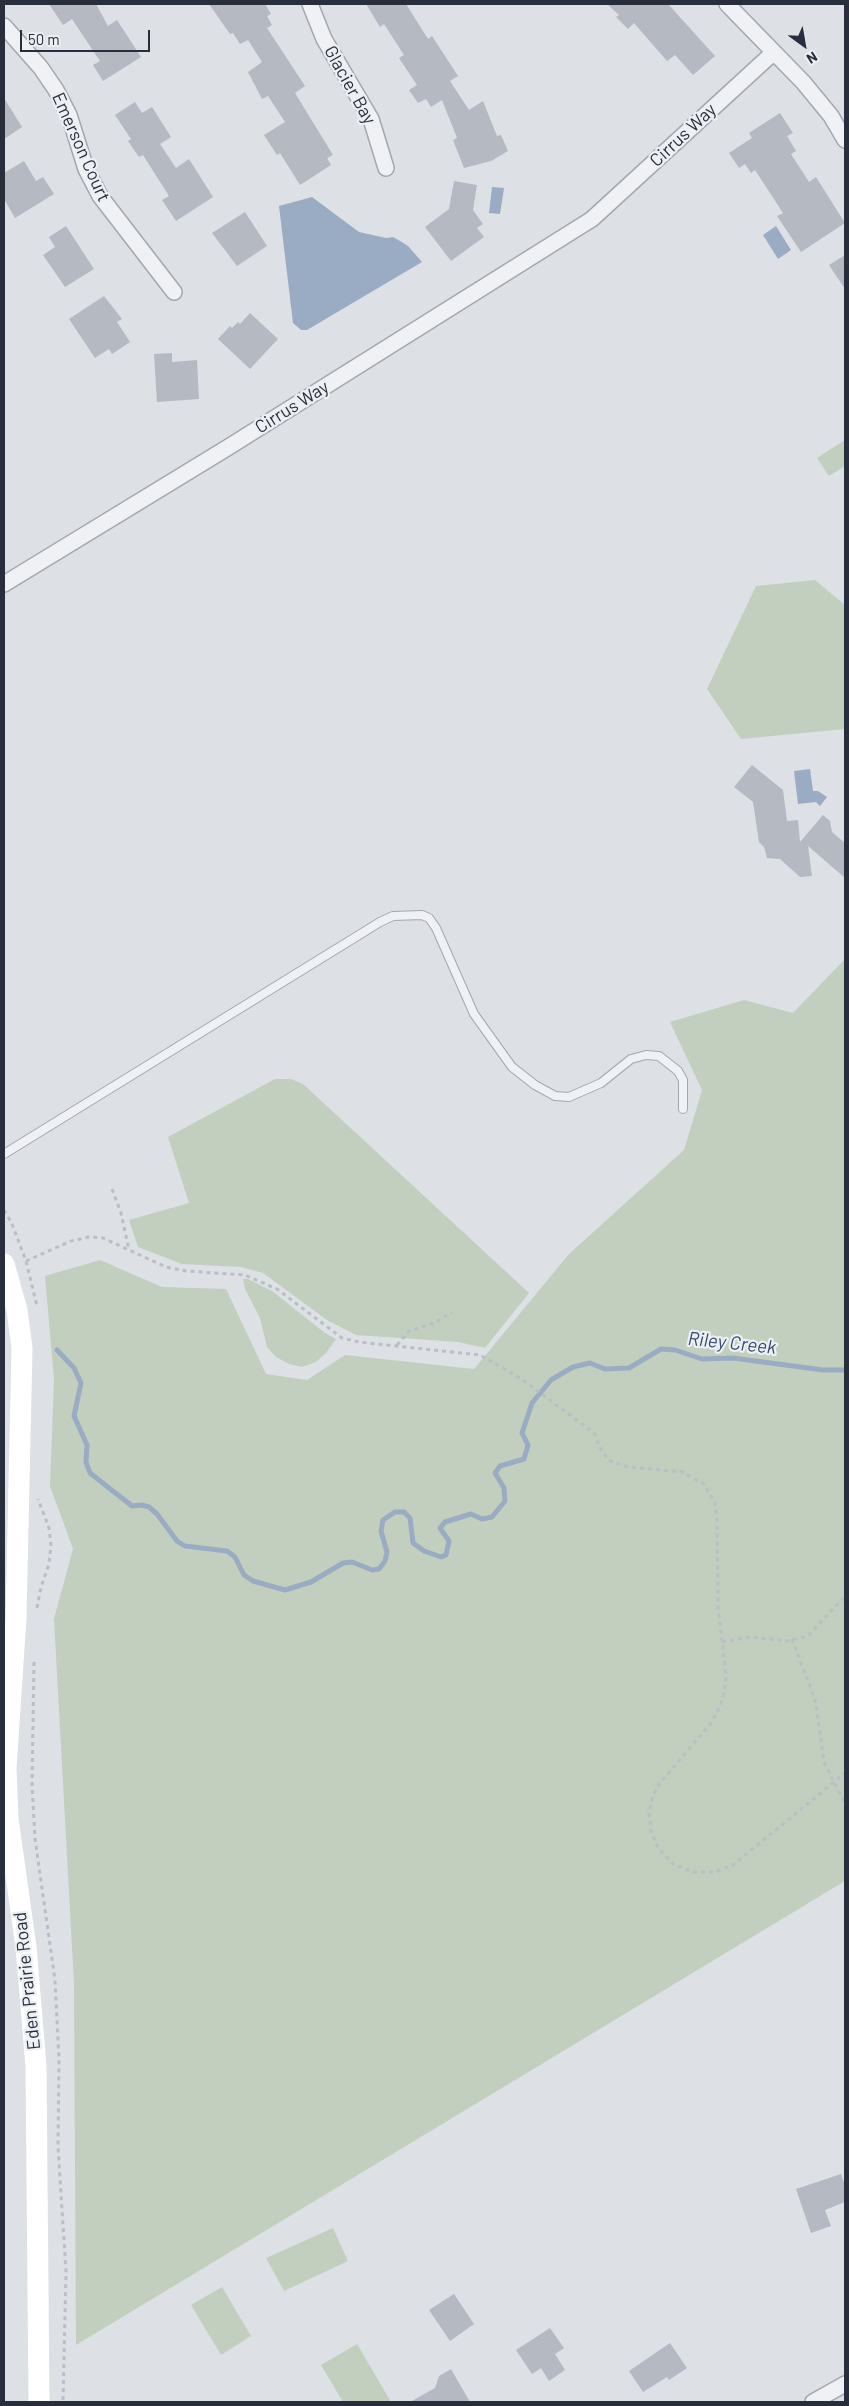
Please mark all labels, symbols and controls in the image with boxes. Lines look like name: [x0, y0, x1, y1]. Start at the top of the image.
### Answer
scale bar: [22, 20, 152, 52]
north arrow: [779, 20, 829, 70]
text: 50 m: [28, 30, 60, 48]
street label: Glacier Bay: [320, 42, 380, 128]
text: N: [804, 48, 821, 68]
street label: Emerson Court: [47, 89, 115, 205]
street label: Cirrus Way: [645, 99, 721, 171]
street label: Cirrus Way: [251, 376, 333, 438]
water label: Riley Creek: [687, 1327, 777, 1359]
street label: Eden Prairie Road: [9, 1911, 45, 2051]

